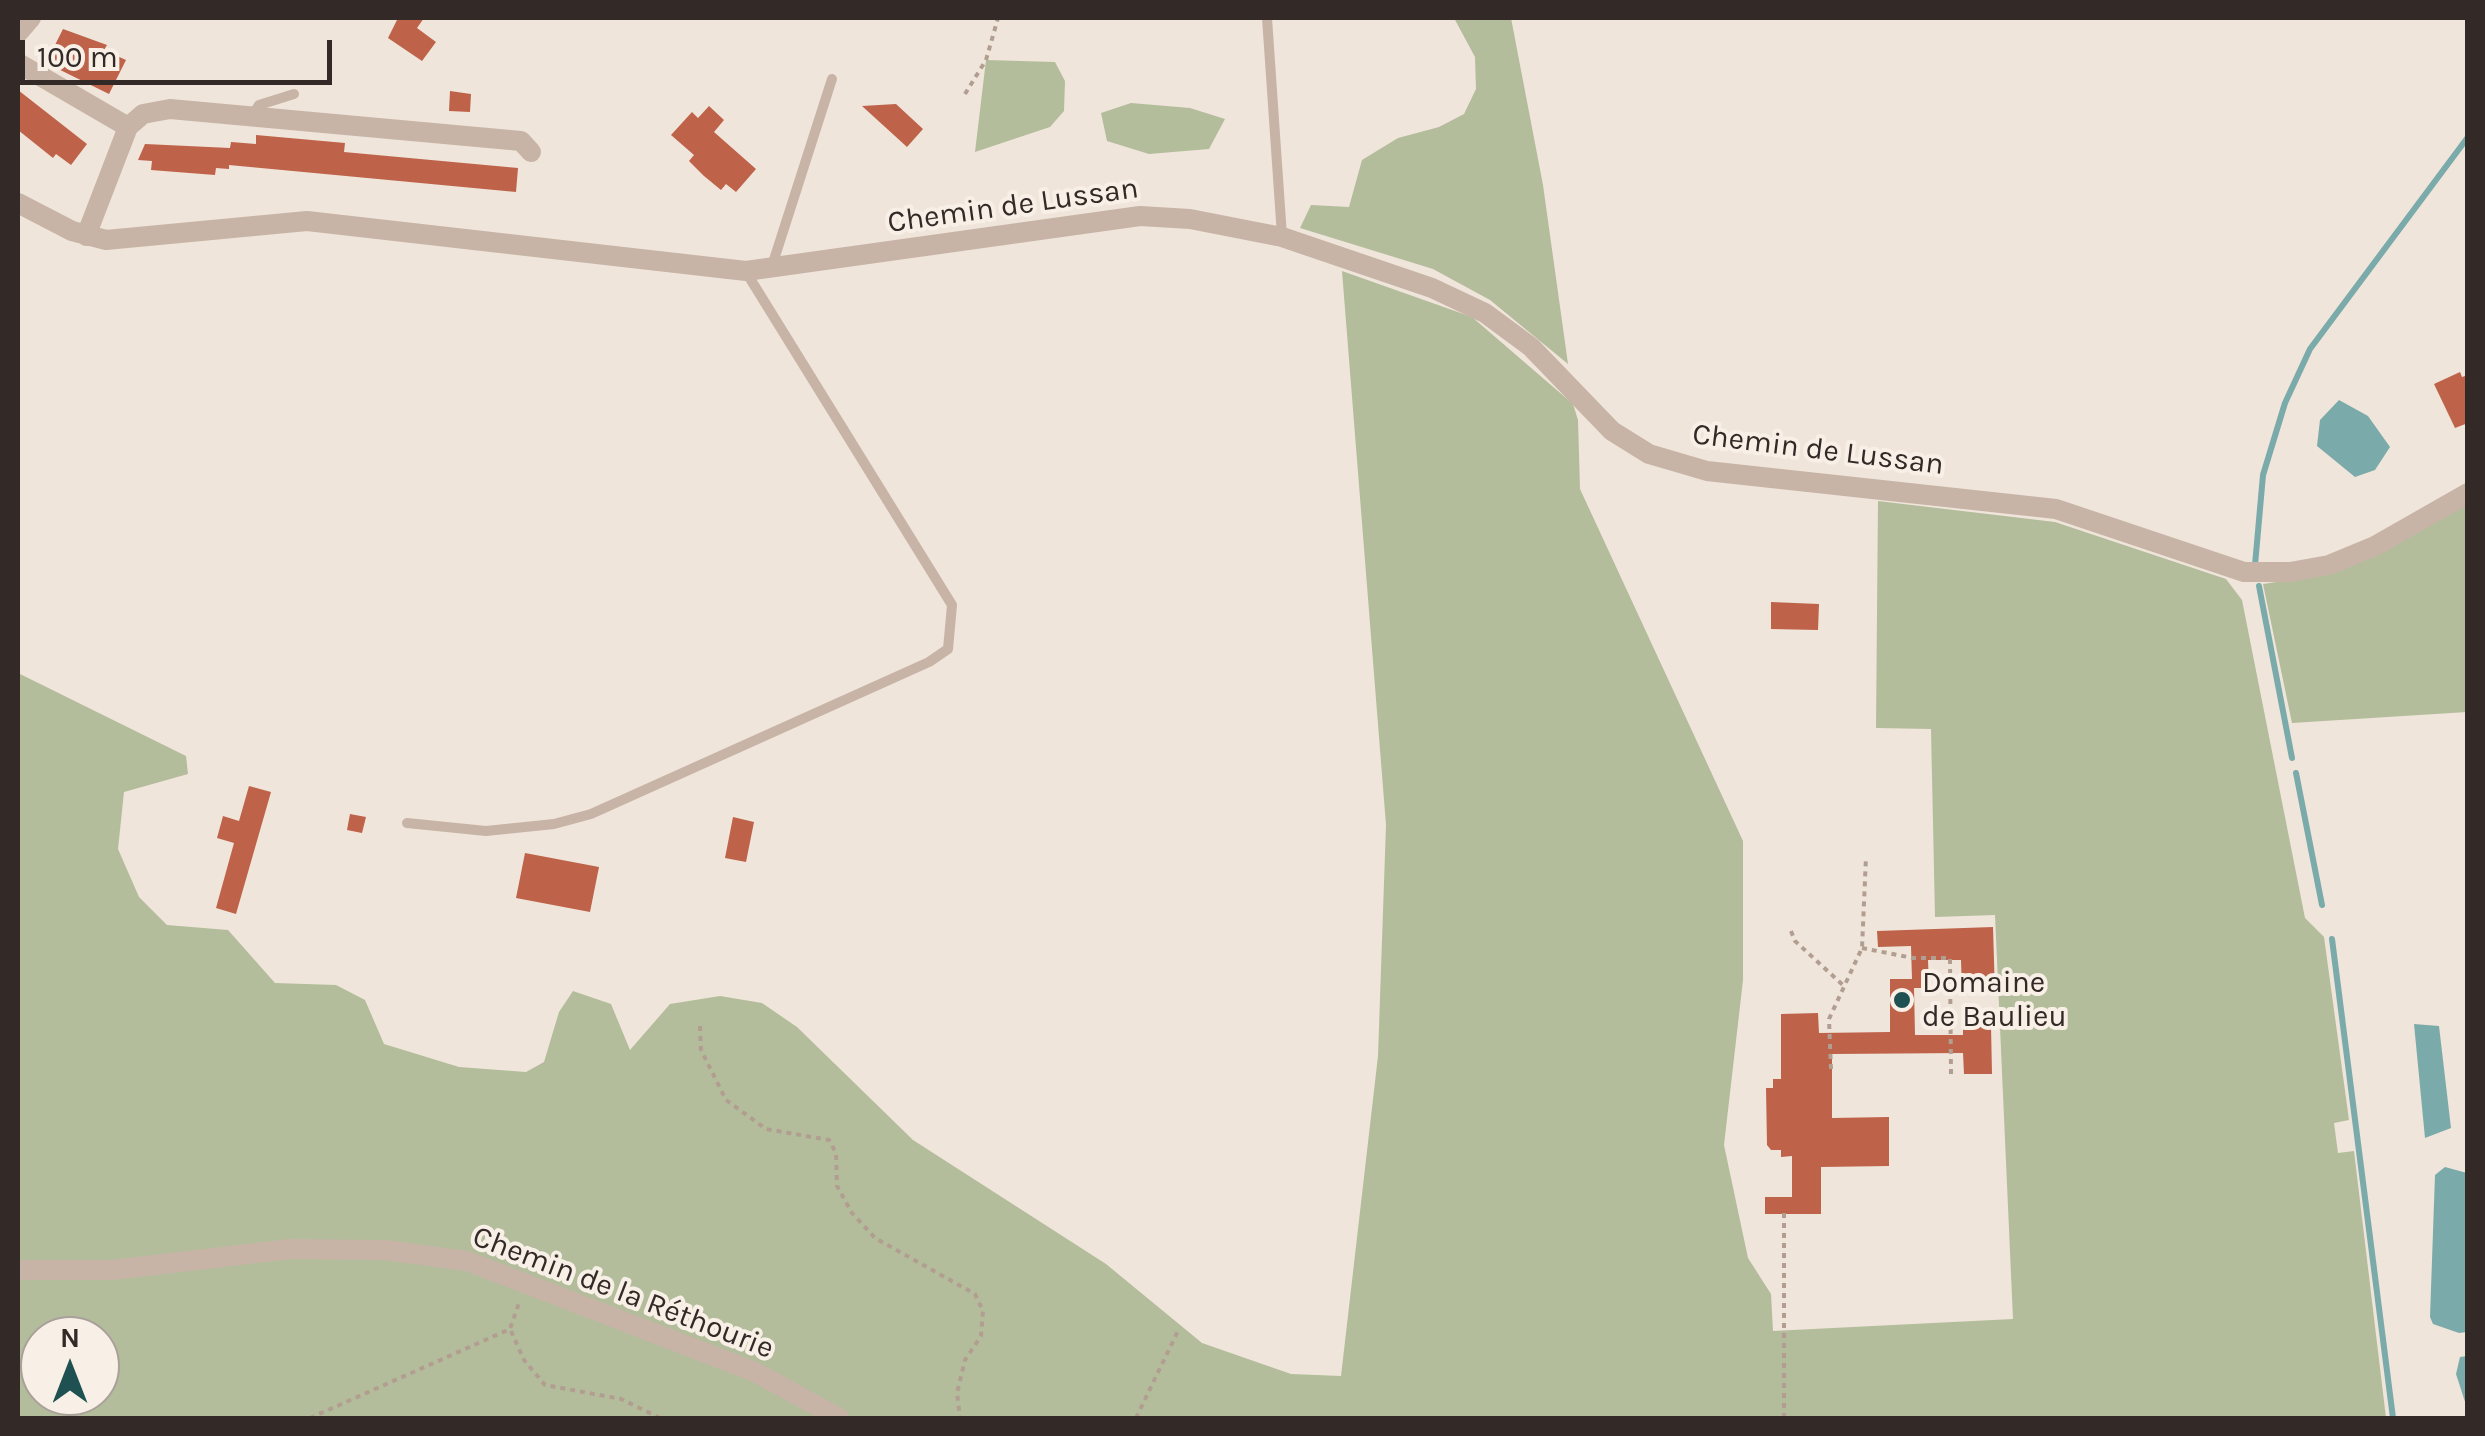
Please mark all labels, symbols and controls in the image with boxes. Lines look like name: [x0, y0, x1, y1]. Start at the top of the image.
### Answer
scale bar: [25, 20, 338, 82]
text: 100 m: [37, 39, 118, 75]
street label: Chemin de Lussan: [885, 171, 1141, 241]
street label: Chemin de Lussan: [1690, 417, 1946, 483]
place label: Domaine de Baulieu: [1922, 965, 2067, 1036]
marker: Domaine de Baulieu: [1891, 989, 1913, 1011]
street label: Chemin de la Réthourie: [467, 1219, 779, 1367]
north arrow: [20, 1316, 120, 1416]
text: N: [60, 1321, 80, 1354]

